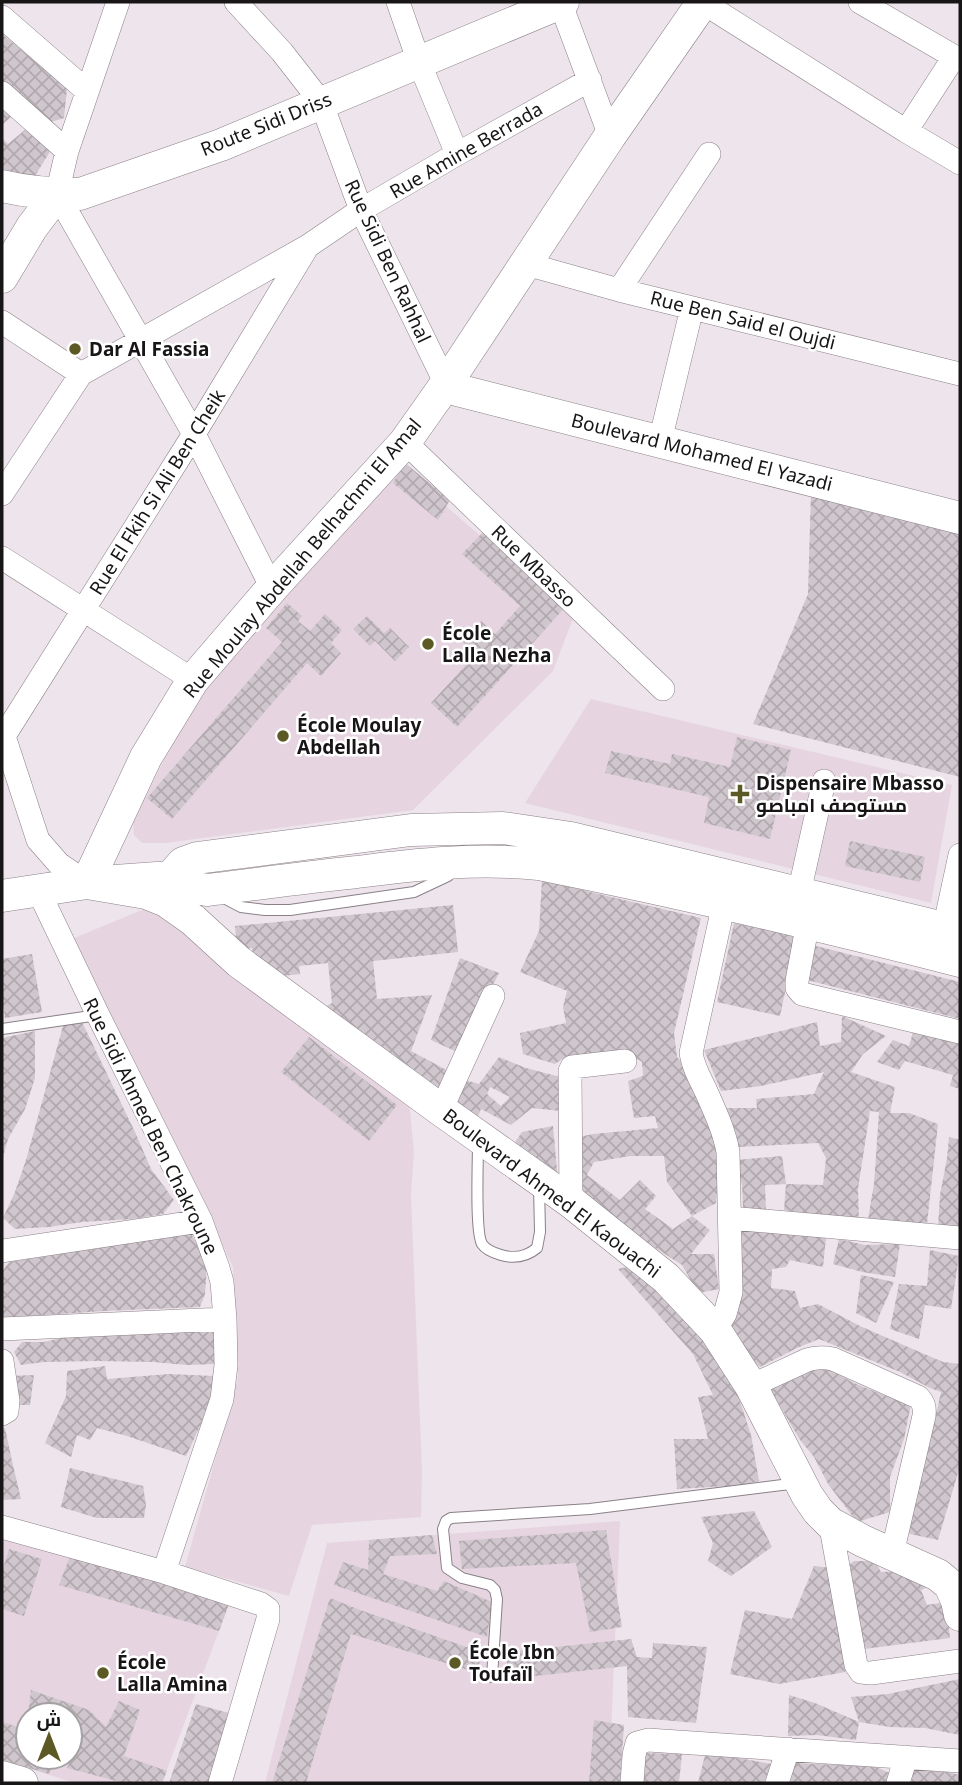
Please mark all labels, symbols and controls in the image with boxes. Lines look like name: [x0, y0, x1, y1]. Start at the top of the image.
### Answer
street label: Route Sidi Driss: [197, 86, 335, 162]
street label: Rue Amine Berrada: [385, 96, 547, 204]
street label: Rue Sidi Ben Rahhal: [339, 175, 437, 347]
street label: Rue Ben Said el Oujdi: [648, 284, 838, 356]
place label: Dar Al Fassia: [89, 336, 209, 362]
marker: Dar Al Fassia: [67, 341, 83, 357]
street label: Rue El Fkih Si Ali Ben Cheik: [83, 384, 231, 600]
street label: Boulevard Mohamed El Yazadi: [569, 407, 835, 497]
street label: Rue Moulay Abdellah Belhachmi El Amal: [177, 413, 427, 703]
street label: Rue Mbasso: [486, 519, 582, 613]
place label: École Lalla Nezha: [442, 620, 551, 668]
marker: École Lalla Nezha: [420, 636, 436, 652]
place label: École Moulay Abdellah: [297, 712, 421, 760]
marker: École Moulay Abdellah: [275, 728, 291, 744]
place label: Dispensaire Mbasso مستوصف امباصو: [756, 770, 944, 818]
marker: Dispensaire Mbasso مستوصف امباصو: [730, 784, 750, 804]
street label: Rue Sidi Ahmed Ben Chakroune: [77, 993, 225, 1259]
street label: Boulevard Ahmed El Kaouachi: [438, 1102, 666, 1284]
place label: École Ibn Toufaïl: [469, 1639, 555, 1687]
place label: École Lalla Amina: [117, 1649, 228, 1697]
marker: École Ibn Toufaïl: [447, 1655, 463, 1671]
marker: École Lalla Amina: [95, 1665, 111, 1681]
north arrow: [14, 1701, 84, 1771]
text: ش: [37, 1706, 61, 1732]

